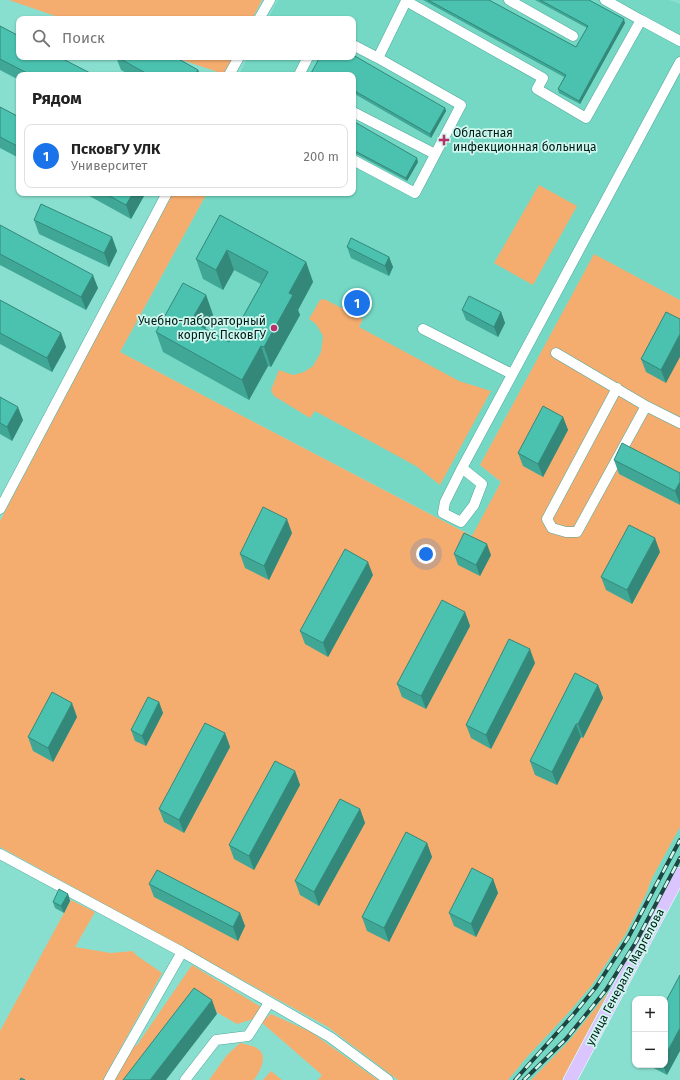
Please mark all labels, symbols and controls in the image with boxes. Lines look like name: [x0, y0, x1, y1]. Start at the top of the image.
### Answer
search box: [16, 16, 356, 60]
icon: search: [30, 27, 52, 49]
text: Поиск: [62, 29, 105, 47]
text: Рядом: [32, 88, 82, 109]
place label: Областная инфекционная больница: [453, 126, 596, 154]
marker: Областная инфекционная больница: [438, 134, 450, 146]
text: ПсковГУ УЛК: [71, 140, 160, 158]
text: 1: [43, 149, 49, 164]
text: 200 m: [303, 149, 339, 164]
text: Университет: [71, 158, 147, 173]
pin: 1: [344, 288, 370, 318]
place label: Учебно-лабораторный корпус ПсковГУ: [138, 314, 267, 342]
marker: Учебно-лабораторный корпус ПсковГУ: [269, 323, 279, 333]
your location: [416, 544, 436, 564]
street label: улица Генерала Маргелова: [583, 906, 667, 1048]
map controls: [632, 996, 668, 1068]
button: +: [632, 996, 668, 1032]
button: −: [632, 1032, 668, 1068]

